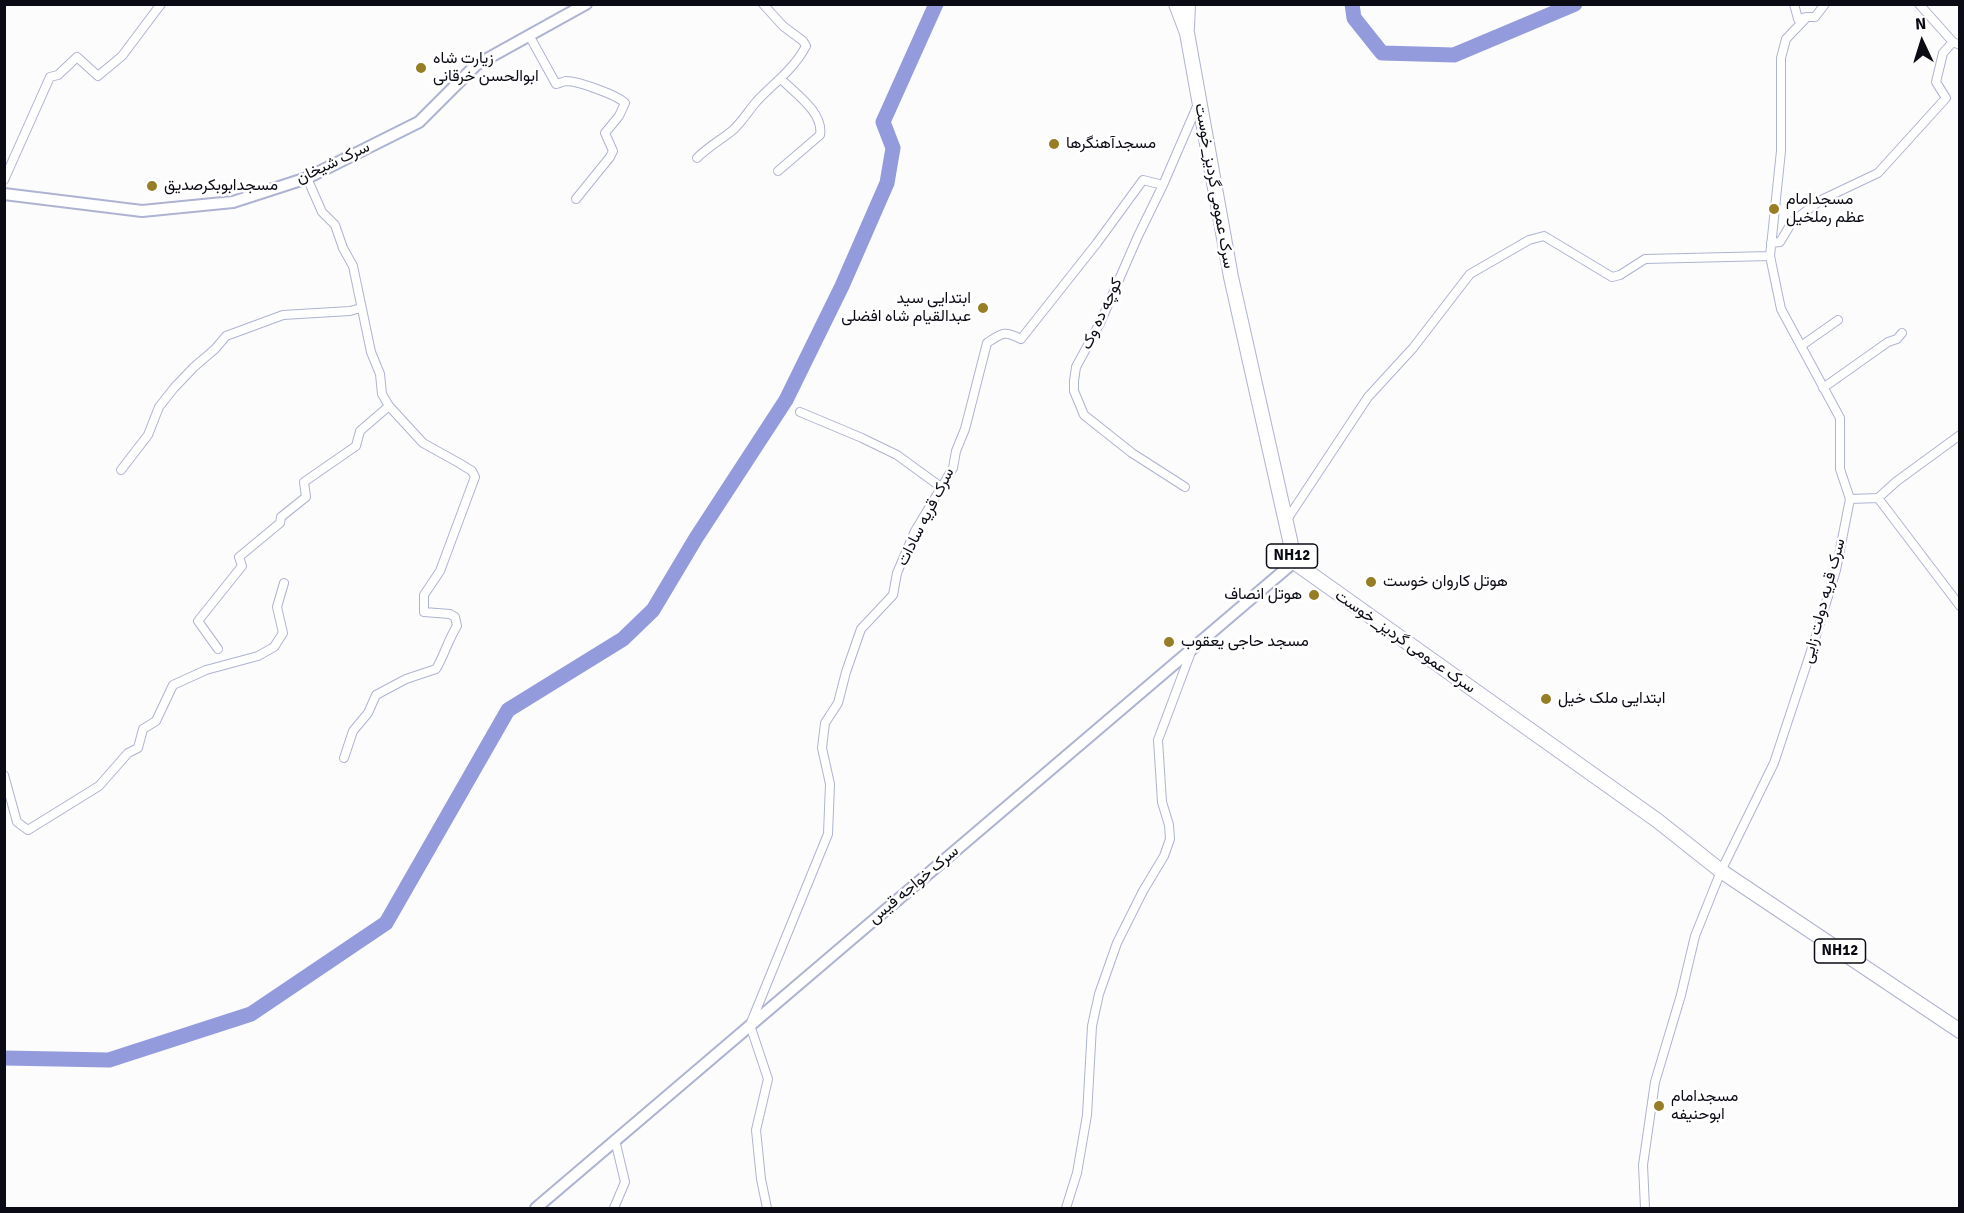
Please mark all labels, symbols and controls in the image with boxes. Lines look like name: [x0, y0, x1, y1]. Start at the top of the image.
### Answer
north arrow: [1892, 12, 1952, 72]
text: N: [1914, 14, 1927, 34]
place label: زیارت شاه ابوالحسن خرقانی: [433, 49, 539, 87]
marker: زیارت شاه ابوالحسن خرقانی: [414, 61, 428, 75]
street label: سرک عمومی گردیز_خوست: [1190, 102, 1238, 270]
place label: مسجدآهنگرها: [1066, 134, 1156, 154]
marker: مسجدآهنگرها: [1047, 137, 1061, 151]
street label: سرک شیخان: [293, 138, 373, 188]
place label: مسجدابوبکرصدیق: [164, 176, 278, 196]
marker: مسجدابوبکرصدیق: [145, 179, 159, 193]
place label: مسجدامام عظم رملخیل: [1786, 190, 1865, 228]
marker: مسجدامام عظم رملخیل: [1767, 202, 1781, 216]
street label: کوچه ده وک: [1077, 275, 1127, 353]
place label: ابتدایی سید عبدالقیام شاه افضلی: [841, 289, 971, 327]
marker: ابتدایی سید عبدالقیام شاه افضلی: [976, 301, 990, 315]
street label: سرک قریه سادات: [893, 465, 959, 569]
street label: سرک قریه دولت زایی: [1798, 536, 1850, 666]
road number: NH12: [1266, 544, 1318, 568]
place label: هوتل کاروان خوست: [1383, 572, 1508, 592]
marker: هوتل کاروان خوست: [1364, 575, 1378, 589]
place label: هوتل انصاف: [1224, 585, 1302, 605]
street label: سرک عمومی گردیز_خوست: [1331, 586, 1479, 698]
marker: هوتل انصاف: [1307, 588, 1321, 602]
place label: مسجد حاجی یعقوب: [1181, 632, 1309, 652]
marker: مسجد حاجی یعقوب: [1162, 635, 1176, 649]
place label: ابتدایی ملک خیل: [1558, 689, 1665, 709]
marker: ابتدایی ملک خیل: [1539, 692, 1553, 706]
street label: سرک خواجه قیس: [865, 842, 963, 928]
road number: NH12: [1814, 939, 1866, 963]
place label: مسجدامام ابوحنیفه: [1671, 1087, 1738, 1125]
marker: مسجدامام ابوحنیفه: [1652, 1099, 1666, 1113]

